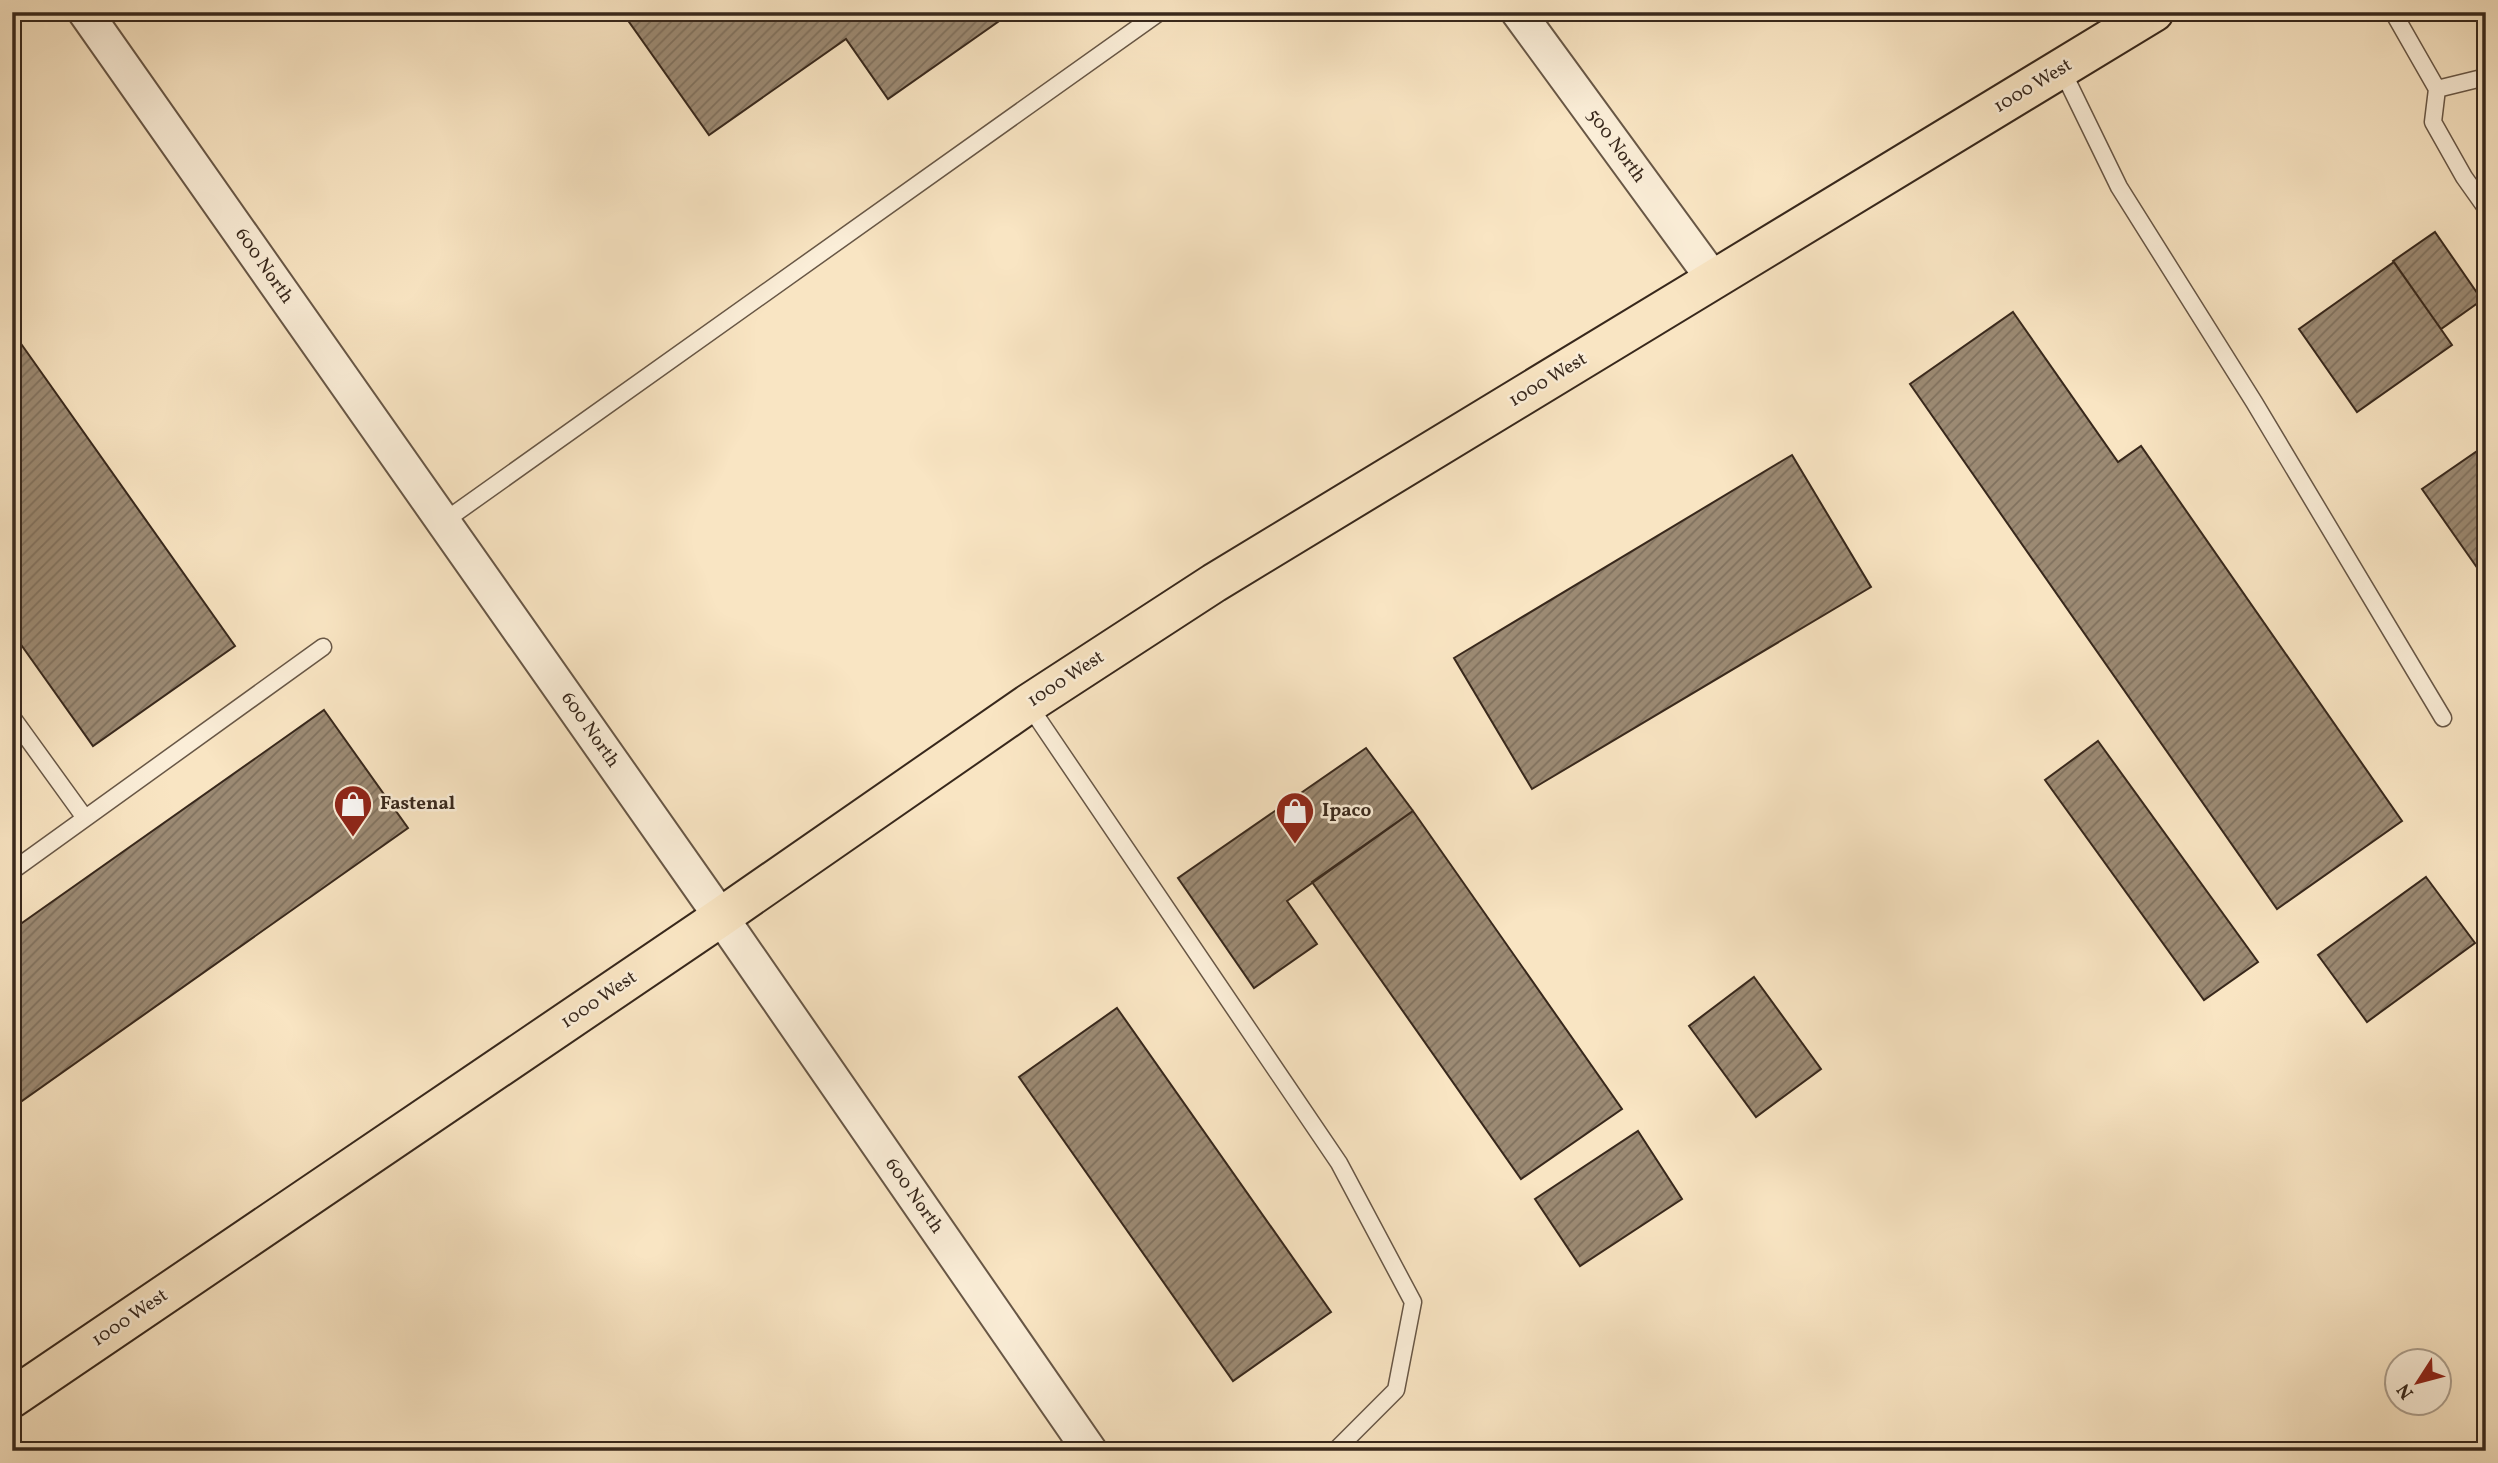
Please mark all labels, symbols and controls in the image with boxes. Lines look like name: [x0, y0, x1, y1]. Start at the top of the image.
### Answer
street label: 1000 West: [1989, 52, 2077, 120]
street label: 500 North: [1580, 104, 1652, 188]
street label: 600 North: [228, 223, 300, 309]
street label: 1000 West: [1504, 346, 1592, 414]
street label: 1000 West: [1022, 644, 1110, 714]
street label: 600 North: [554, 687, 626, 773]
shop icon: Fastenal: [332, 783, 374, 838]
shop icon: Ipaco: [1274, 790, 1316, 845]
place label: Fastenal: [380, 791, 455, 817]
place label: Ipaco: [1322, 798, 1371, 824]
street label: 1000 West: [556, 965, 643, 1035]
street label: 600 North: [878, 1153, 950, 1239]
street label: 1000 West: [87, 1283, 174, 1353]
north arrow: [2382, 1348, 2452, 1418]
text: N: [2391, 1377, 2420, 1404]

